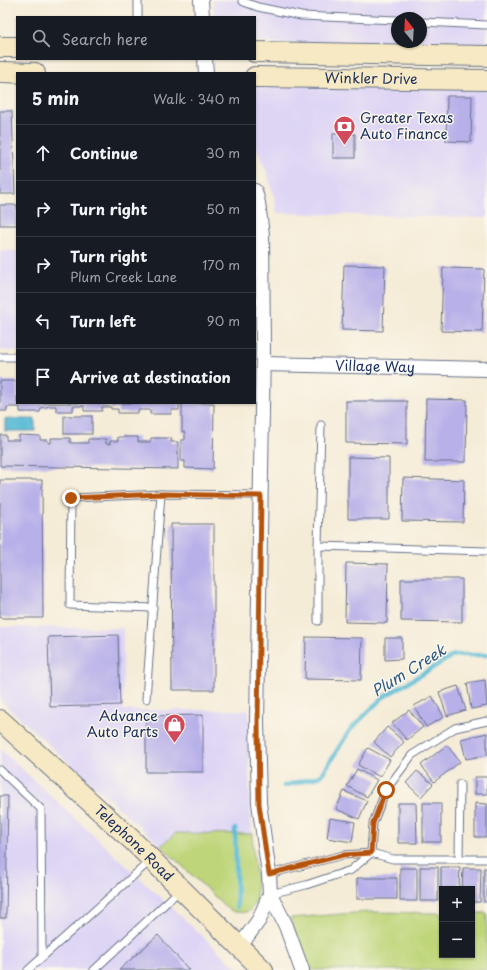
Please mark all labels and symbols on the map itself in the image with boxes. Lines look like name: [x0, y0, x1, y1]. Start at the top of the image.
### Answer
north arrow: [391, 12, 427, 48]
street label: Winkler Drive: [324, 67, 418, 89]
place label: Greater Texas Auto Finance: [360, 107, 453, 144]
bank icon: Greater Texas Auto Finance: [331, 113, 357, 146]
street label: Village Way: [335, 355, 415, 377]
route end: [62, 489, 80, 507]
water label: Plum Creek: [366, 637, 451, 702]
place label: Advance Auto Parts: [87, 705, 158, 742]
shop icon: Advance Auto Parts: [161, 711, 187, 744]
route start: [377, 781, 395, 799]
street label: Telephone Road: [90, 800, 179, 886]

